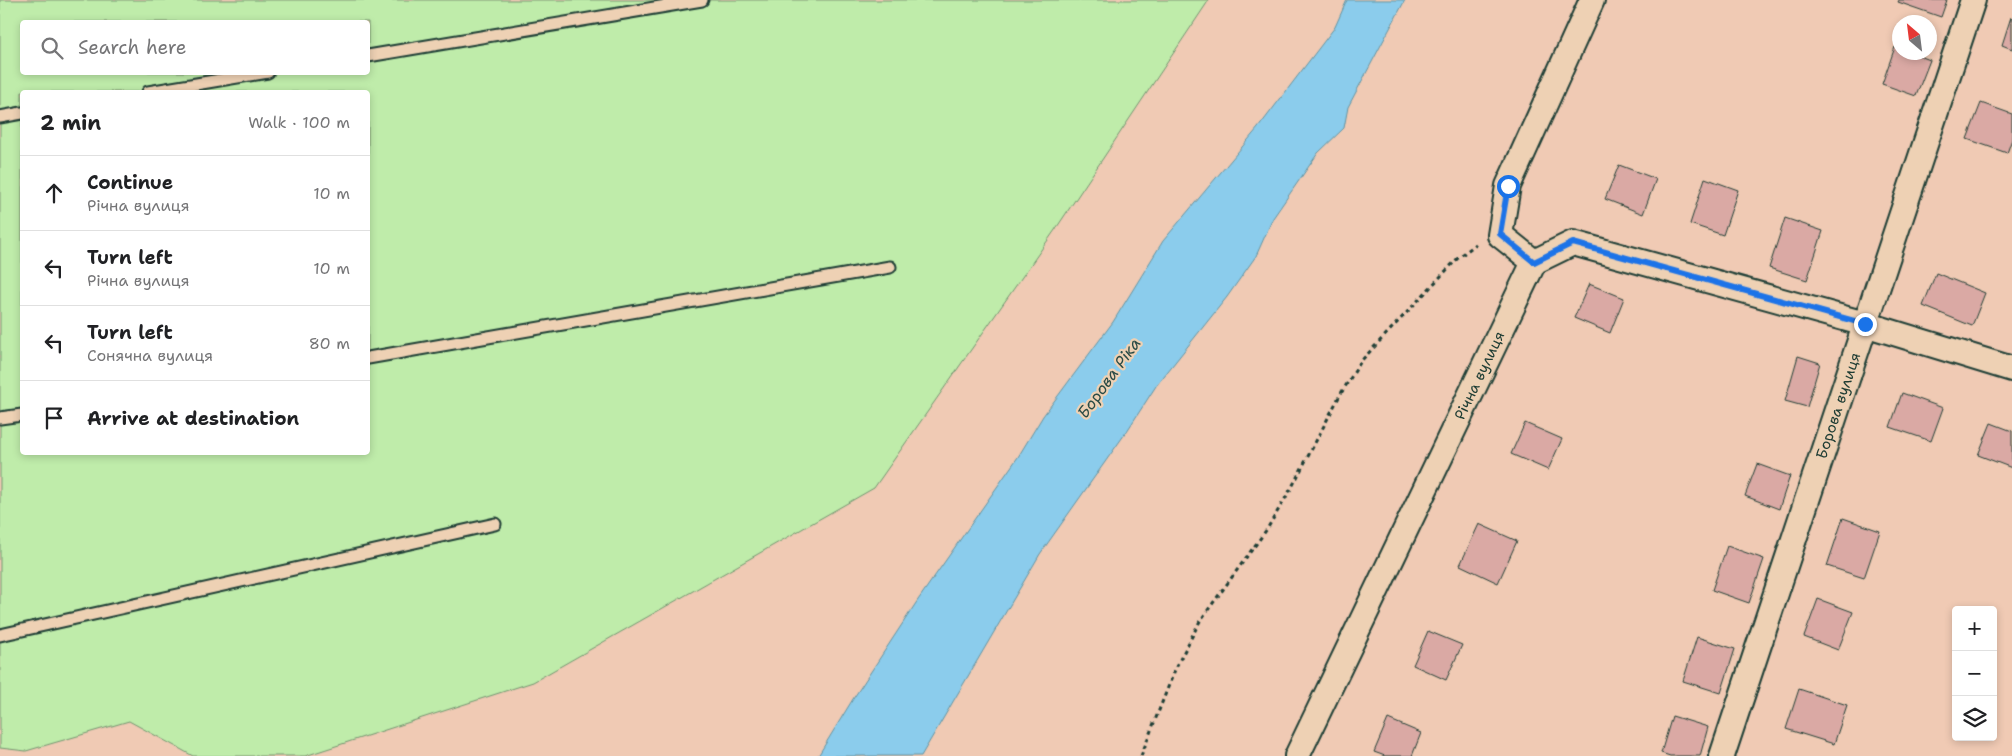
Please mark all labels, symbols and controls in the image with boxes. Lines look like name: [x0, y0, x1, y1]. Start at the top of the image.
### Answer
north arrow: [1892, 15, 1937, 60]
search box: [20, 20, 370, 75]
icon: search: [38, 34, 66, 62]
text: Search here: [78, 35, 187, 60]
text: 2 min: [40, 109, 101, 137]
text: Walk · 100 m: [248, 112, 350, 133]
text: Continue: [87, 170, 173, 195]
route start: [1497, 175, 1520, 198]
icon: ahead: [40, 179, 68, 207]
text: 10 m: [313, 183, 350, 204]
text: Річна вулиця: [87, 195, 190, 216]
text: Turn left: [87, 245, 173, 270]
icon: left: [40, 254, 68, 282]
text: 10 m: [313, 258, 350, 279]
text: Річна вулиця: [87, 270, 190, 291]
route end: [1854, 313, 1877, 336]
text: Turn left: [87, 320, 173, 345]
street label: Річна вулиця: [1450, 328, 1509, 423]
icon: left: [40, 329, 68, 357]
text: 80 m: [309, 333, 350, 354]
water label: Борова Ріка: [1073, 333, 1145, 423]
text: Сонячна вулиця: [87, 345, 213, 366]
street label: Борова вулиця: [1811, 350, 1865, 462]
icon: arrive: [40, 404, 68, 432]
text: Arrive at destination: [87, 406, 299, 431]
map controls: [1952, 606, 1997, 741]
button: +: [1952, 606, 1997, 651]
button: −: [1952, 651, 1997, 696]
button: layers: [1952, 696, 1997, 741]

